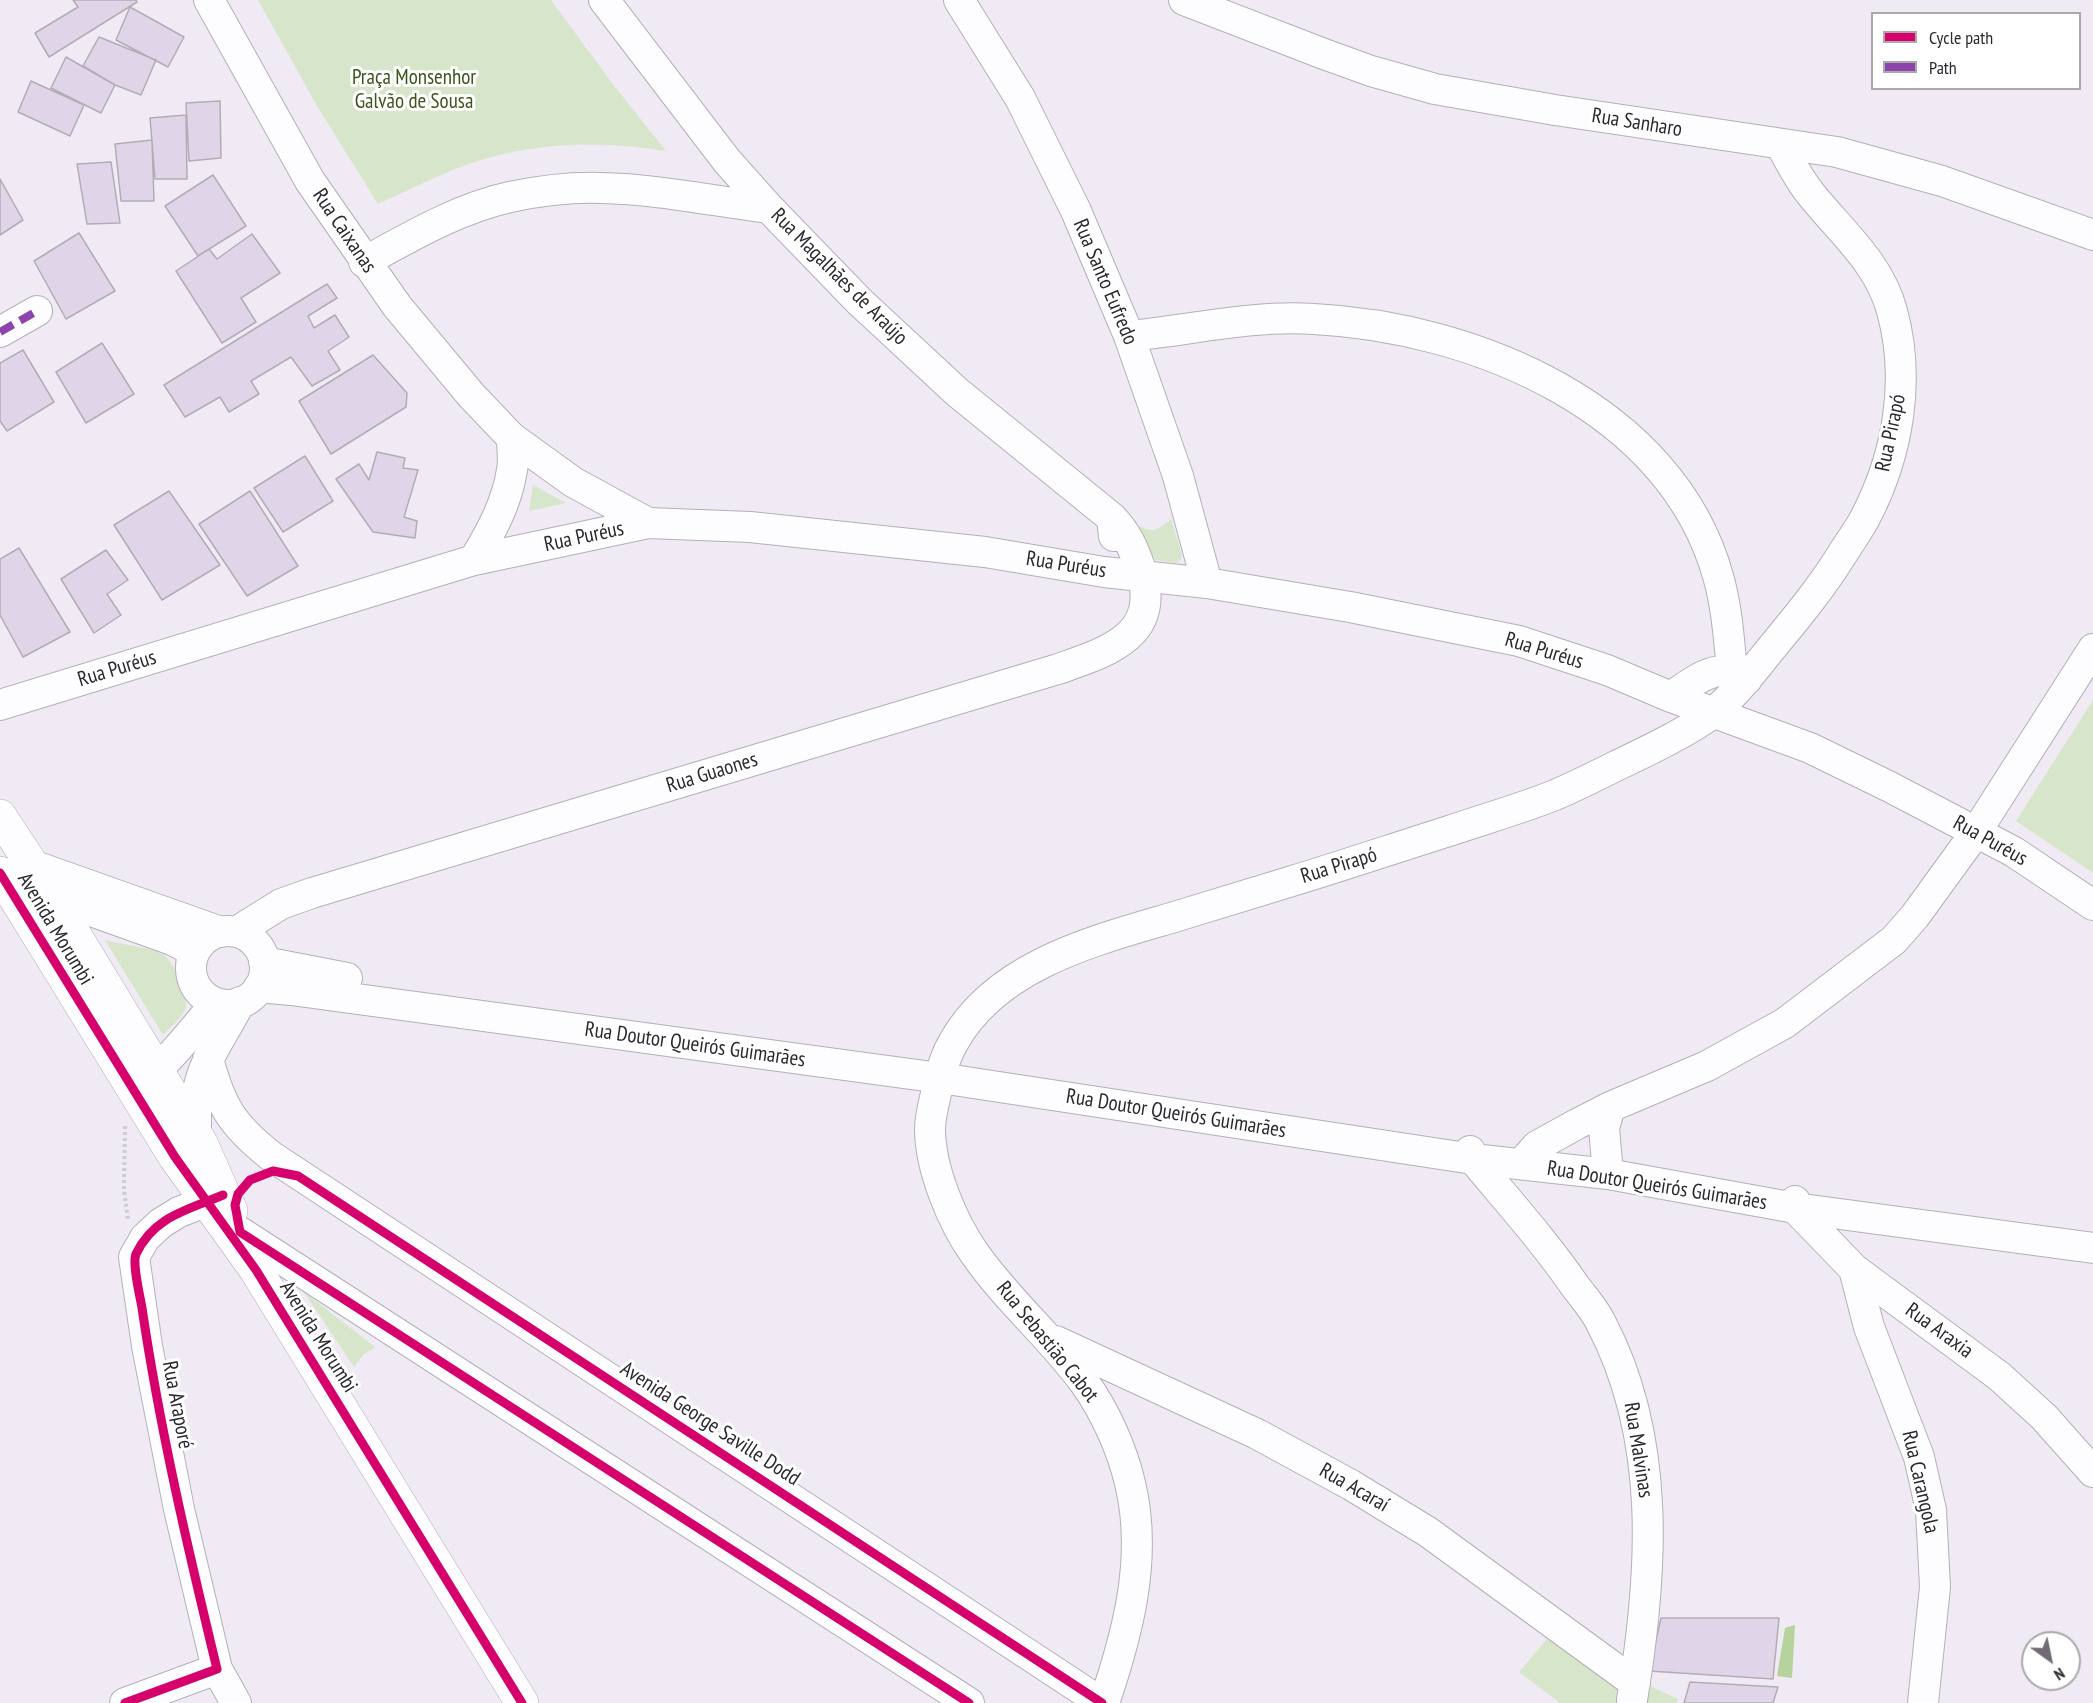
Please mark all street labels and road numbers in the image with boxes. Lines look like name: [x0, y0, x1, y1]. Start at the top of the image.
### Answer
street label: Rua Sanharo: [1590, 103, 1684, 143]
street label: Rua Caixanas: [307, 184, 381, 278]
street label: Rua Magalhães de Araújo: [765, 203, 913, 351]
street label: Rua Santo Eufredo: [1067, 215, 1143, 349]
street label: Rua Pirapó: [1871, 392, 1911, 474]
street label: Rua Puréus: [542, 516, 626, 558]
street label: Rua Puréus: [1024, 546, 1108, 584]
street label: Rua Puréus: [1502, 627, 1586, 675]
street label: Rua Puréus: [75, 645, 159, 693]
street label: Rua Guaones: [663, 747, 761, 799]
street label: Rua Puréus: [1949, 810, 2031, 872]
street label: Rua Pirapó: [1298, 842, 1380, 890]
street label: Avenida Morumbi: [12, 868, 98, 990]
street label: Rua Doutor Queirós Guimarães: [583, 1017, 807, 1073]
street label: Rua Doutor Queirós Guimarães: [1064, 1084, 1288, 1144]
street label: Rua Doutor Queirós Guimarães: [1545, 1156, 1769, 1216]
street label: Rua Sebastião Cabot: [991, 1276, 1103, 1408]
street label: Avenida Morumbi: [274, 1277, 362, 1397]
street label: Rua Araxia: [1900, 1298, 1978, 1364]
street label: Avenida George Saville Dodd: [616, 1357, 804, 1491]
street label: Rua Araporé: [156, 1359, 198, 1451]
street label: Rua Malvinas: [1618, 1401, 1658, 1499]
street label: Rua Carangola: [1896, 1428, 1944, 1536]
street label: Rua Acaraí: [1315, 1458, 1393, 1518]

